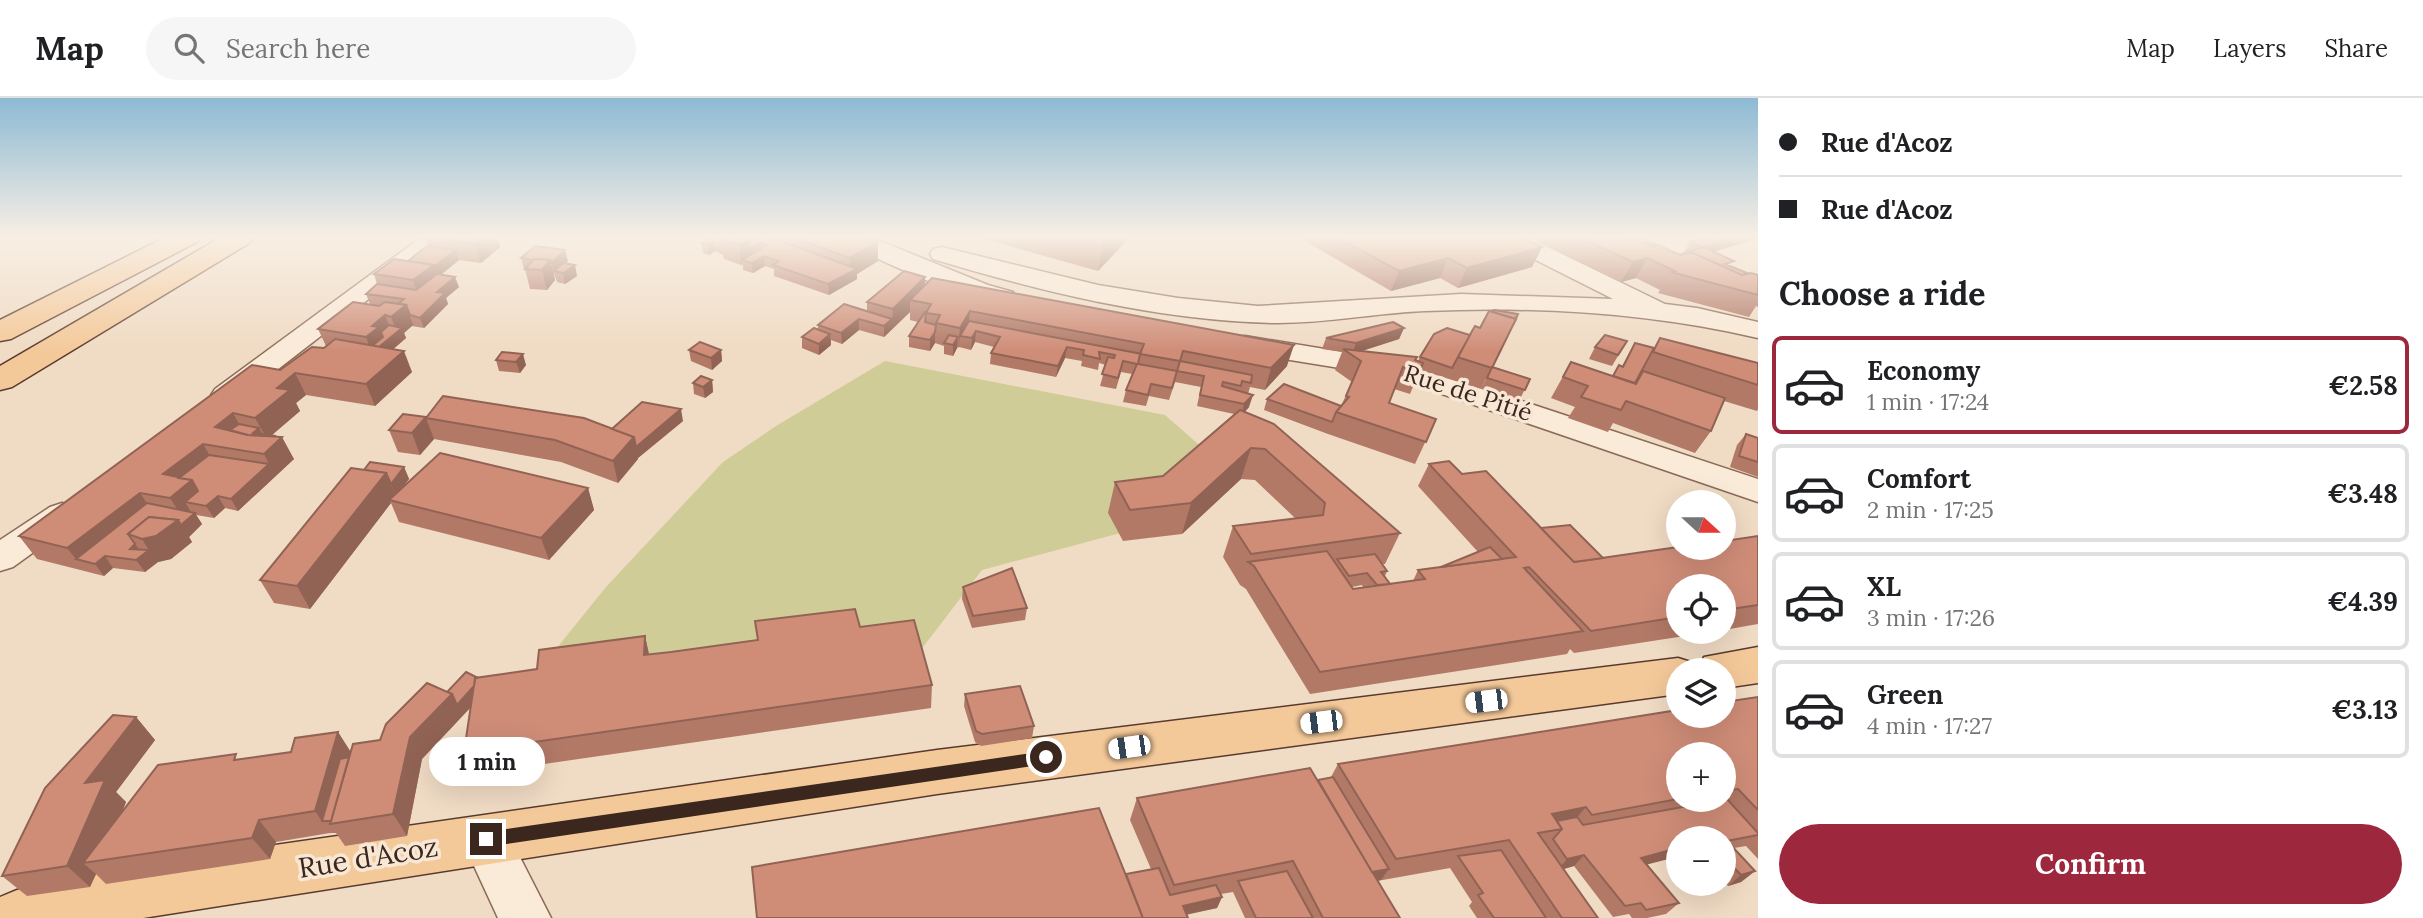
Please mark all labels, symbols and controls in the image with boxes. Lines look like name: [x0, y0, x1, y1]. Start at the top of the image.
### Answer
search box: [146, 17, 636, 80]
text: Map: [35, 27, 104, 69]
icon: search: [170, 29, 208, 67]
text: Search here: [226, 32, 370, 65]
text: Map: [2126, 33, 2175, 64]
text: Layers: [2213, 33, 2286, 64]
text: Share: [2324, 33, 2388, 64]
text: Rue d'Acoz: [1821, 126, 1953, 159]
text: Rue d'Acoz: [1821, 193, 1953, 226]
text: Choose a ride: [1779, 273, 1986, 314]
icon: car: [1783, 354, 1846, 417]
text: Economy: [1867, 354, 1980, 387]
street label: Rue de Pitié: [1400, 357, 1536, 428]
text: €2.58: [2328, 369, 2398, 402]
text: 1 min · 17:24: [1867, 387, 1989, 416]
icon: car: [1783, 462, 1846, 525]
text: Comfort: [1867, 462, 1971, 495]
text: €3.48: [2327, 477, 2398, 510]
north arrow: [1666, 490, 1736, 560]
map controls: [1666, 490, 1736, 896]
text: 2 min · 17:25: [1867, 495, 1994, 524]
icon: car: [1783, 570, 1846, 633]
text: XL: [1867, 570, 1901, 603]
button: locate: [1666, 574, 1736, 644]
text: €4.39: [2327, 585, 2398, 618]
text: 3 min · 17:26: [1867, 603, 1995, 632]
button: layers: [1666, 658, 1736, 728]
icon: car: [1783, 678, 1846, 741]
text: Green: [1867, 678, 1943, 711]
car: [1464, 688, 1509, 714]
text: €3.13: [2331, 693, 2398, 726]
car: [1299, 709, 1344, 735]
text: 4 min · 17:27: [1867, 711, 1992, 740]
car: [1107, 734, 1152, 760]
callout: 1 min: [428, 738, 544, 786]
route start: [1030, 741, 1062, 773]
button: +: [1666, 742, 1736, 812]
text: 1 min: [458, 747, 516, 776]
route end: [470, 823, 502, 855]
button: Confirm: [1779, 824, 2402, 904]
button: −: [1666, 826, 1736, 896]
street label: Rue d'Acoz: [296, 828, 440, 886]

